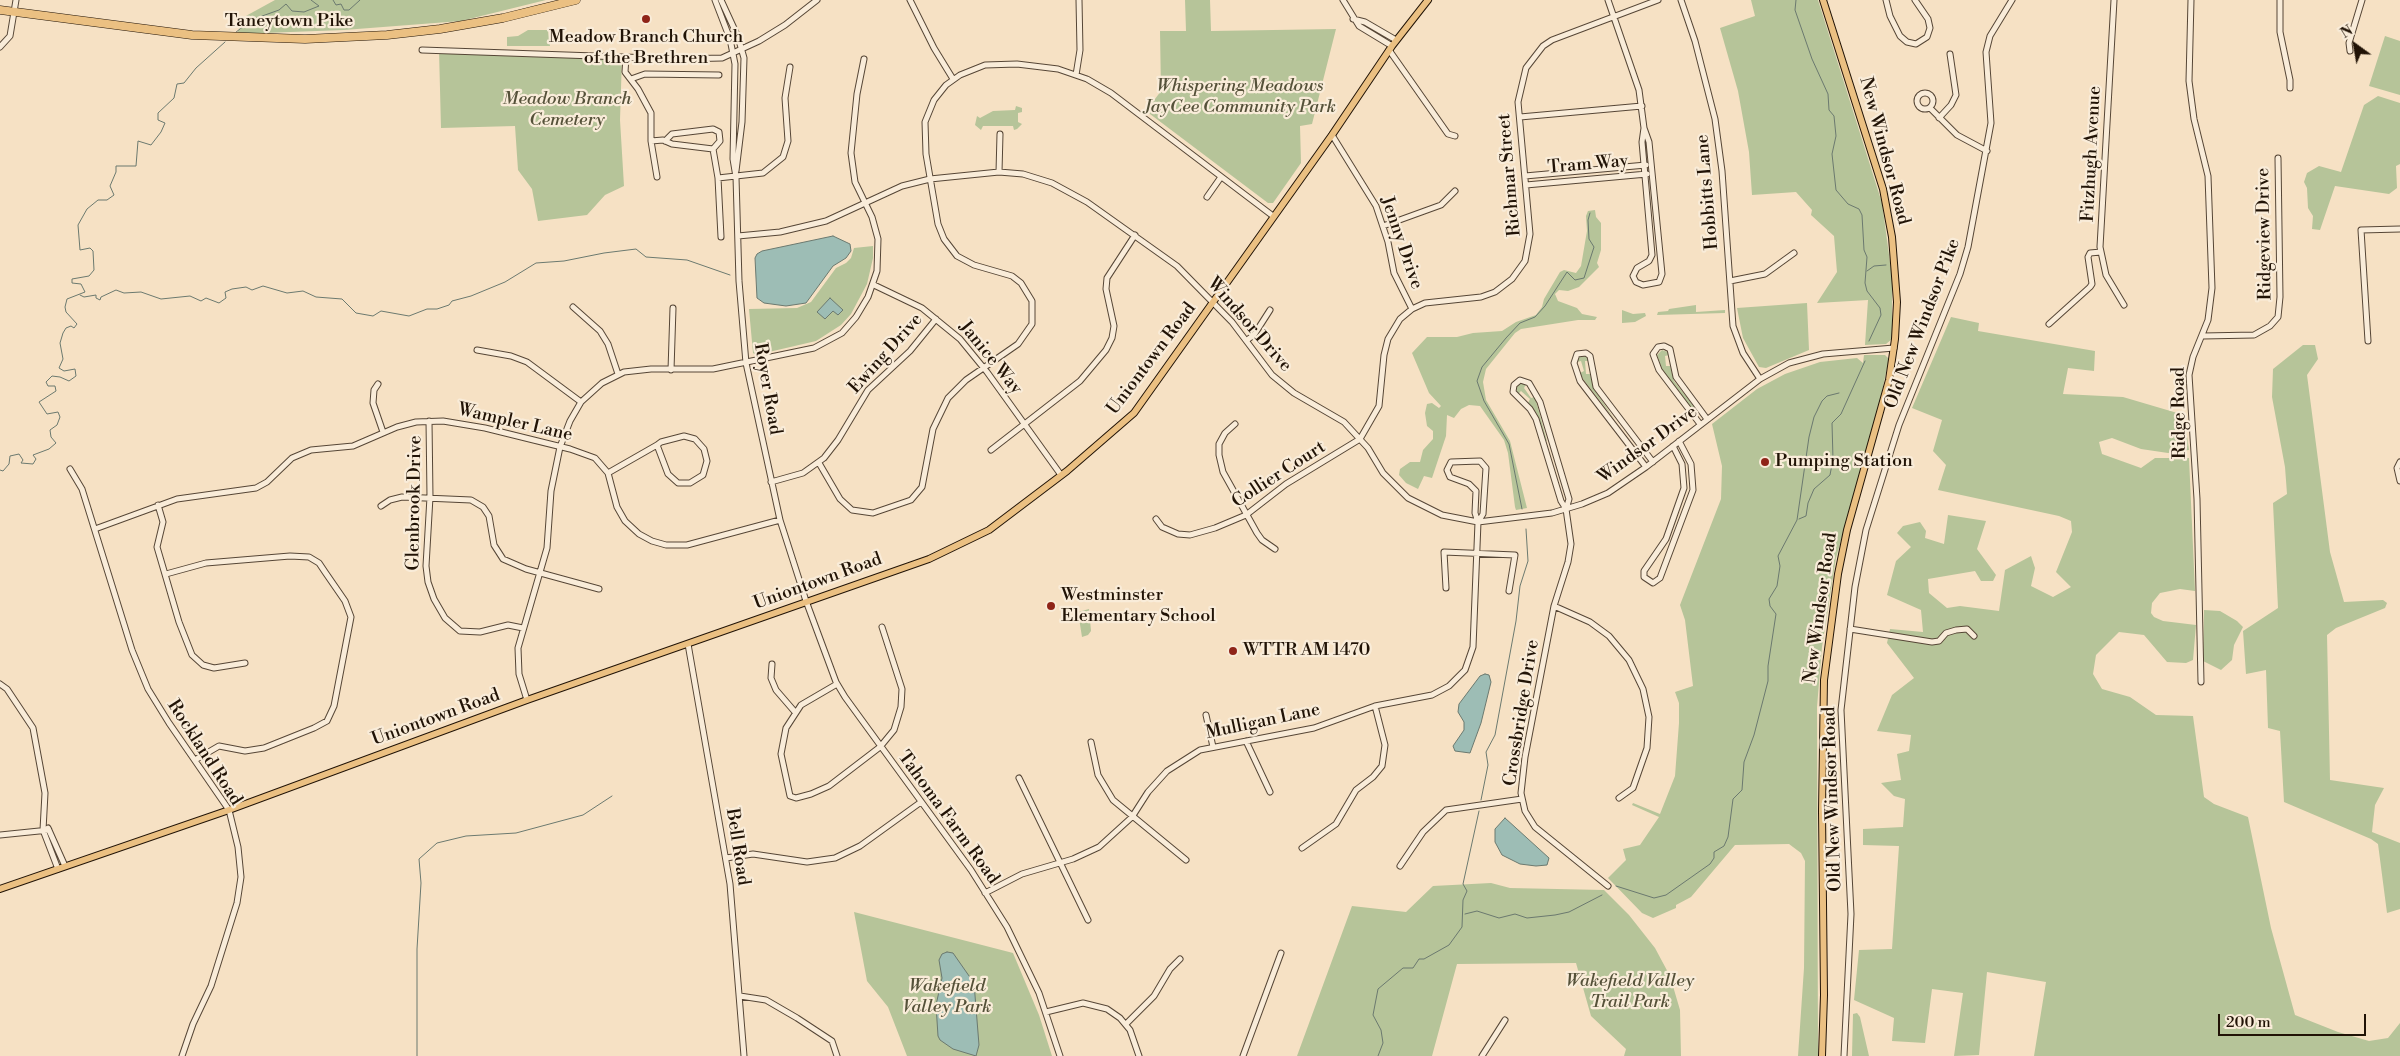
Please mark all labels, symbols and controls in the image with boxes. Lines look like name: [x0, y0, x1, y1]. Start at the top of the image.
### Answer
street label: Taneytown Pike: [225, 11, 353, 33]
marker: Meadow Branch Church of the Brethren: [640, 13, 652, 25]
north arrow: [2330, 20, 2380, 70]
text: N: [2338, 22, 2357, 43]
place label: Meadow Branch Church of the Brethren: [549, 27, 743, 70]
street label: New Windsor Road: [1854, 75, 1914, 227]
park label: Whispering Meadows JayCee Community Park: [1144, 76, 1336, 118]
street label: Fitzhugh Avenue: [2078, 85, 2106, 223]
park label: Meadow Branch Cemetery: [503, 89, 631, 132]
street label: Richmar Street: [1494, 113, 1526, 237]
street label: Hobbitts Lane: [1692, 133, 1724, 251]
street label: Tram Way: [1547, 151, 1629, 179]
street label: Ridgeview Drive: [2253, 168, 2277, 300]
street label: Jenny Drive: [1375, 194, 1427, 292]
street label: Old New Windsor Pike: [1881, 236, 1965, 412]
street label: Windsor Drive: [1202, 273, 1296, 377]
street label: Uniontown Road: [1103, 299, 1201, 419]
street label: Ewing Drive: [844, 309, 928, 399]
street label: Janice Way: [954, 317, 1026, 399]
street label: Royer Road: [748, 341, 786, 437]
street label: Ridge Road: [2168, 367, 2192, 459]
street label: Wampler Lane: [456, 399, 574, 447]
street label: Windsor Drive: [1594, 402, 1702, 488]
street label: Glenbrook Drive: [403, 435, 427, 571]
street label: Collier Court: [1228, 437, 1330, 513]
place label: Pumping Station: [1775, 451, 1913, 473]
marker: Pumping Station: [1759, 456, 1771, 468]
street label: New Windsor Road: [1800, 531, 1842, 685]
street label: Uniontown Road: [751, 549, 885, 615]
place label: Westminster Elementary School: [1061, 585, 1216, 628]
marker: Westminster Elementary School: [1045, 600, 1057, 612]
street label: Crossbridge Drive: [1500, 638, 1544, 788]
place label: WTTR AM 1470: [1243, 640, 1370, 662]
marker: WTTR AM 1470: [1227, 645, 1239, 657]
street label: Uniontown Road: [369, 685, 503, 751]
street label: Rockland Road: [162, 696, 246, 810]
street label: Mulligan Lane: [1204, 699, 1322, 745]
street label: Old New Windsor Road: [1819, 706, 1847, 892]
street label: Tahoma Farm Road: [892, 747, 1004, 889]
street label: Bell Road: [720, 807, 754, 887]
park label: Wakefield Valley Trail Park: [1566, 971, 1694, 1014]
park label: Wakefield Valley Park: [903, 976, 991, 1019]
scale bar: [2220, 1004, 2368, 1036]
text: 200 m: [2226, 1013, 2271, 1032]

